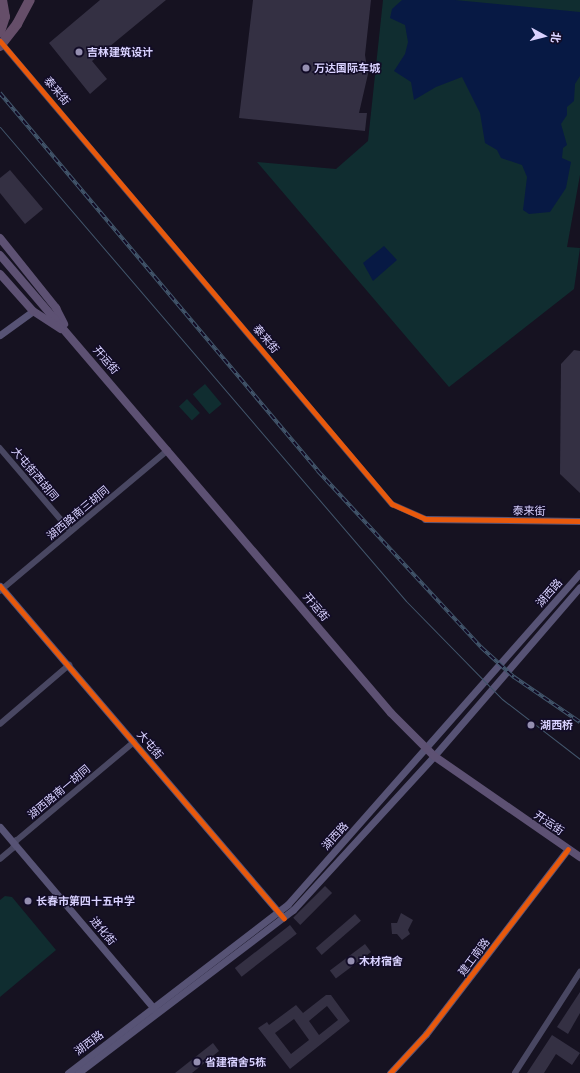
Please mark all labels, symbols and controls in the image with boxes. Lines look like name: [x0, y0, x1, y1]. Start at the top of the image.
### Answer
north arrow: [524, 16, 564, 56]
text: 北: [547, 31, 565, 44]
place label: 吉林建筑设计: [87, 45, 153, 59]
marker: 吉林建筑设计: [74, 47, 84, 57]
place label: 万达国际车城: [314, 61, 380, 75]
marker: 万达国际车城: [301, 63, 311, 73]
street label: 泰来街: [41, 74, 73, 108]
street label: 泰来街: [250, 322, 282, 356]
street label: 开运街: [90, 343, 122, 377]
street label: 大屯街西胡同: [9, 444, 61, 504]
street label: 湖西路南三胡同: [44, 483, 112, 543]
street label: 泰来街: [512, 504, 546, 518]
street label: 湖西路: [533, 576, 565, 610]
street label: 开运街: [300, 590, 332, 624]
place label: 湖西桥: [540, 718, 573, 732]
marker: 湖西桥: [525, 719, 537, 731]
street label: 大屯街: [134, 728, 166, 762]
street label: 湖西路南一胡同: [25, 762, 93, 822]
street label: 开运街: [532, 808, 566, 838]
street label: 湖西路: [319, 819, 351, 853]
place label: 长春市第四十五中学: [36, 894, 135, 908]
marker: 长春市第四十五中学: [23, 896, 33, 906]
street label: 进化街: [87, 914, 119, 948]
street label: 建工南路: [455, 935, 493, 979]
place label: 木材宿舍: [359, 954, 403, 968]
marker: 木材宿舍: [346, 956, 356, 966]
street label: 湖西路: [72, 1028, 106, 1058]
place label: 省建宿舍5栋: [205, 1055, 266, 1069]
marker: 省建宿舍5栋: [192, 1057, 202, 1067]

